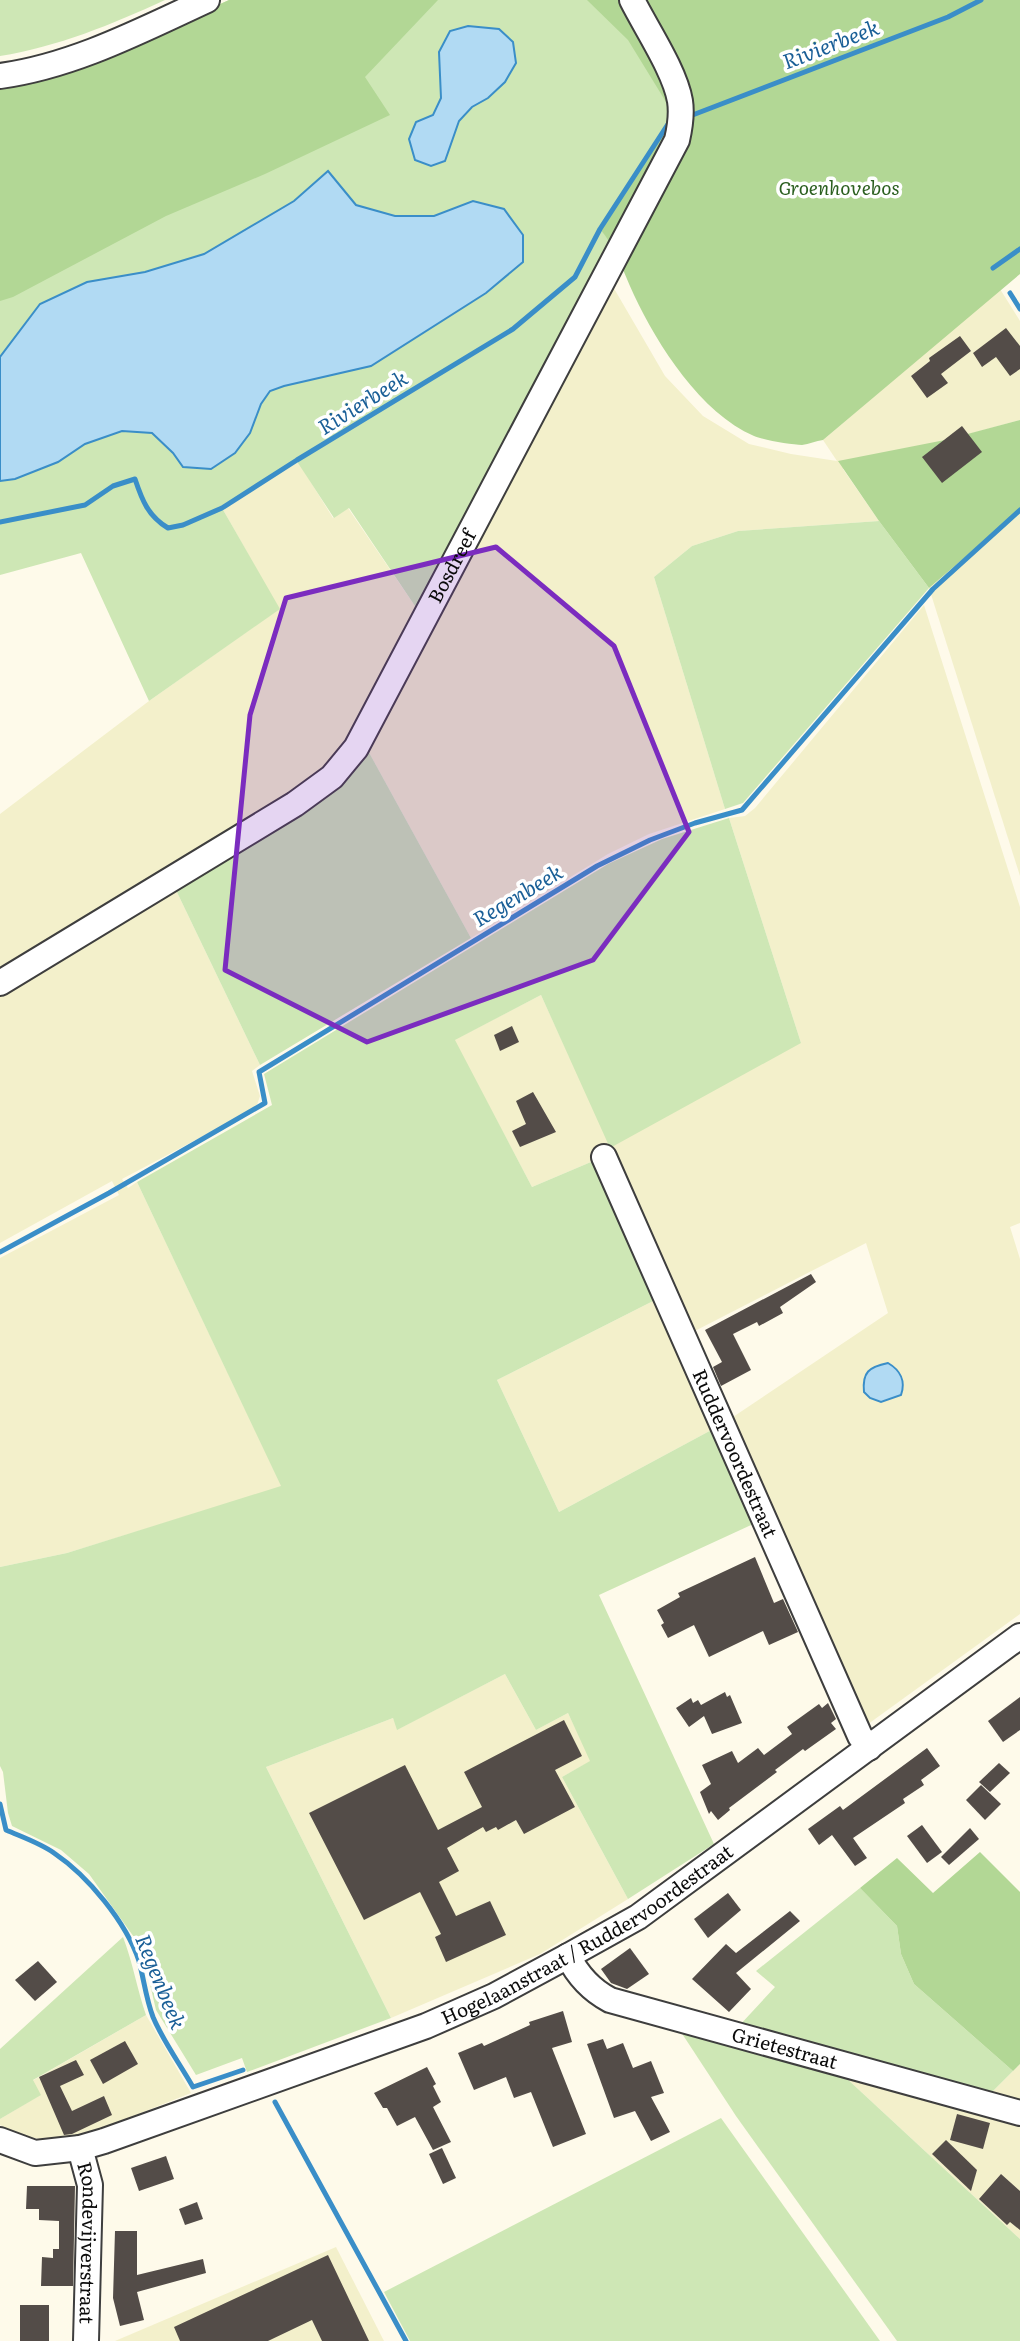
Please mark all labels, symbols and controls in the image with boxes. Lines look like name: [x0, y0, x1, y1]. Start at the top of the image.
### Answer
water label: Rivierbeek: [777, 10, 883, 75]
park label: Groenhovebos: [778, 173, 900, 201]
water label: Rivierbeek: [311, 361, 413, 441]
street label: Bosdreef: [420, 523, 483, 607]
water label: Regenbeek: [466, 855, 568, 933]
street label: Ruddervoordestraat: [686, 1364, 786, 1542]
street label: Hogelaanstraat / Ruddervoordestraat: [436, 1837, 738, 2031]
water label: Regenbeek: [129, 1929, 196, 2034]
street label: Grietestraat: [729, 2019, 841, 2075]
street label: Rondevijverstraat: [71, 2158, 105, 2325]

